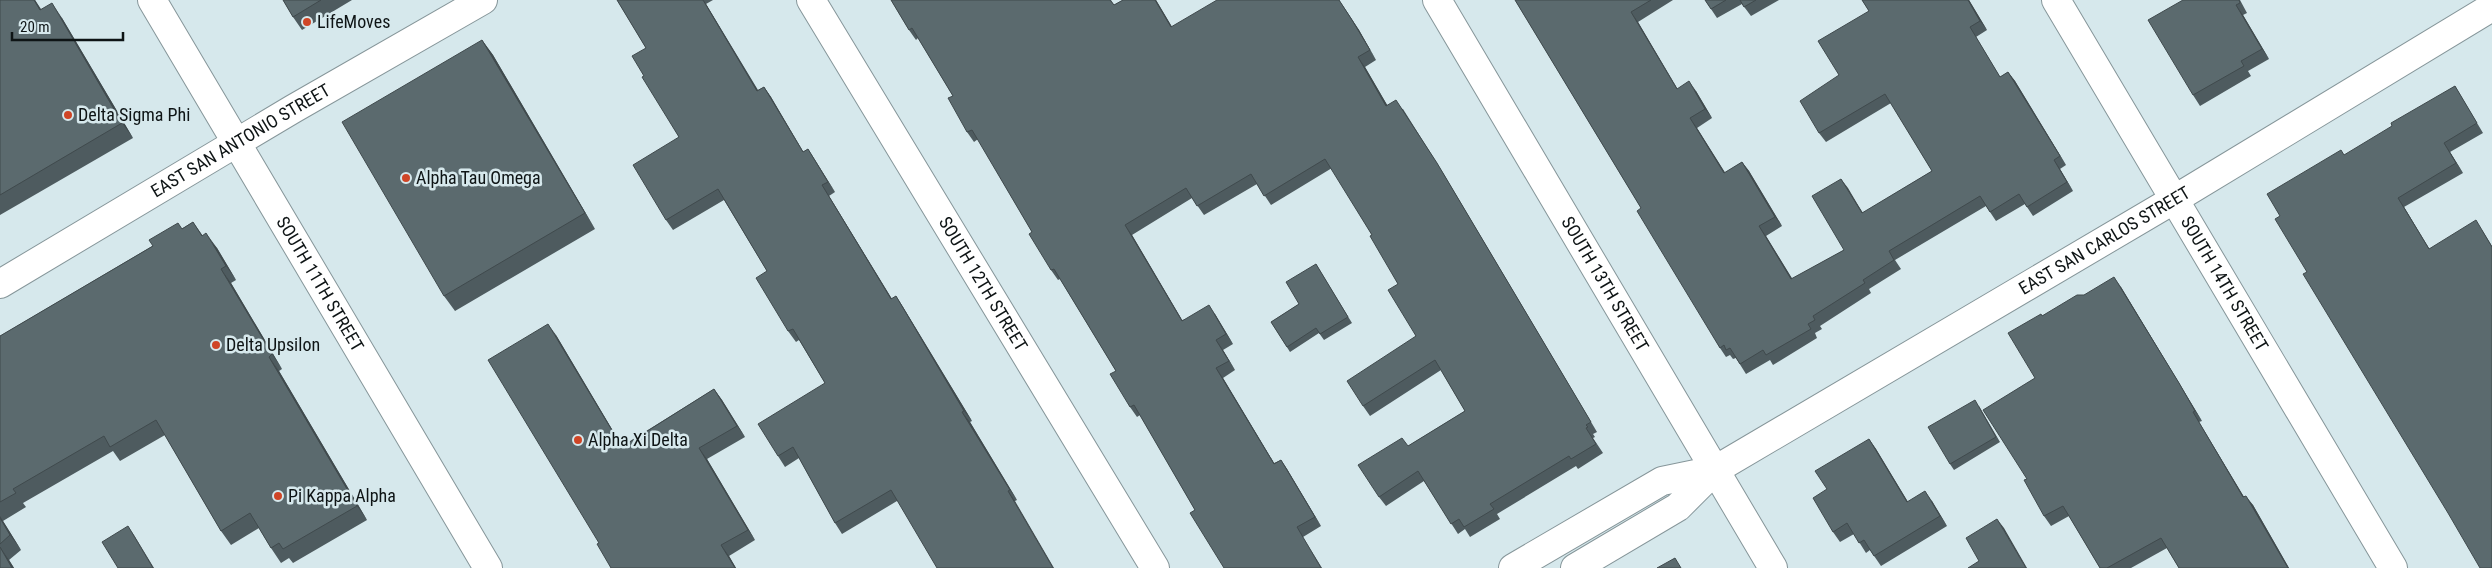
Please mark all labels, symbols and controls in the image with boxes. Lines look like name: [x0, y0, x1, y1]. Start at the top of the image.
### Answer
scale bar: [12, 10, 124, 42]
place label: LifeMoves: [317, 11, 390, 32]
marker: LifeMoves: [301, 16, 313, 28]
text: 20 m: [20, 18, 50, 36]
street label: EAST SAN ANTONIO STREET: [147, 79, 334, 201]
place label: Delta Sigma Phi: [78, 104, 190, 125]
marker: Delta Sigma Phi: [62, 109, 74, 121]
place label: Alpha Tau Omega: [416, 167, 541, 188]
marker: Alpha Tau Omega: [400, 172, 412, 184]
street label: EAST SAN CARLOS STREET: [2015, 181, 2194, 299]
street label: SOUTH 14TH STREET: [2177, 212, 2273, 355]
street label: SOUTH 11TH STREET: [272, 213, 368, 355]
street label: SOUTH 12TH STREET: [935, 213, 1032, 355]
street label: SOUTH 13TH STREET: [1557, 213, 1653, 355]
place label: Delta Upsilon: [226, 334, 320, 355]
marker: Delta Upsilon: [210, 339, 222, 351]
place label: Alpha Xi Delta: [588, 429, 688, 450]
marker: Alpha Xi Delta: [572, 434, 584, 446]
place label: Pi Kappa Alpha: [288, 485, 396, 506]
marker: Pi Kappa Alpha: [272, 490, 284, 502]

